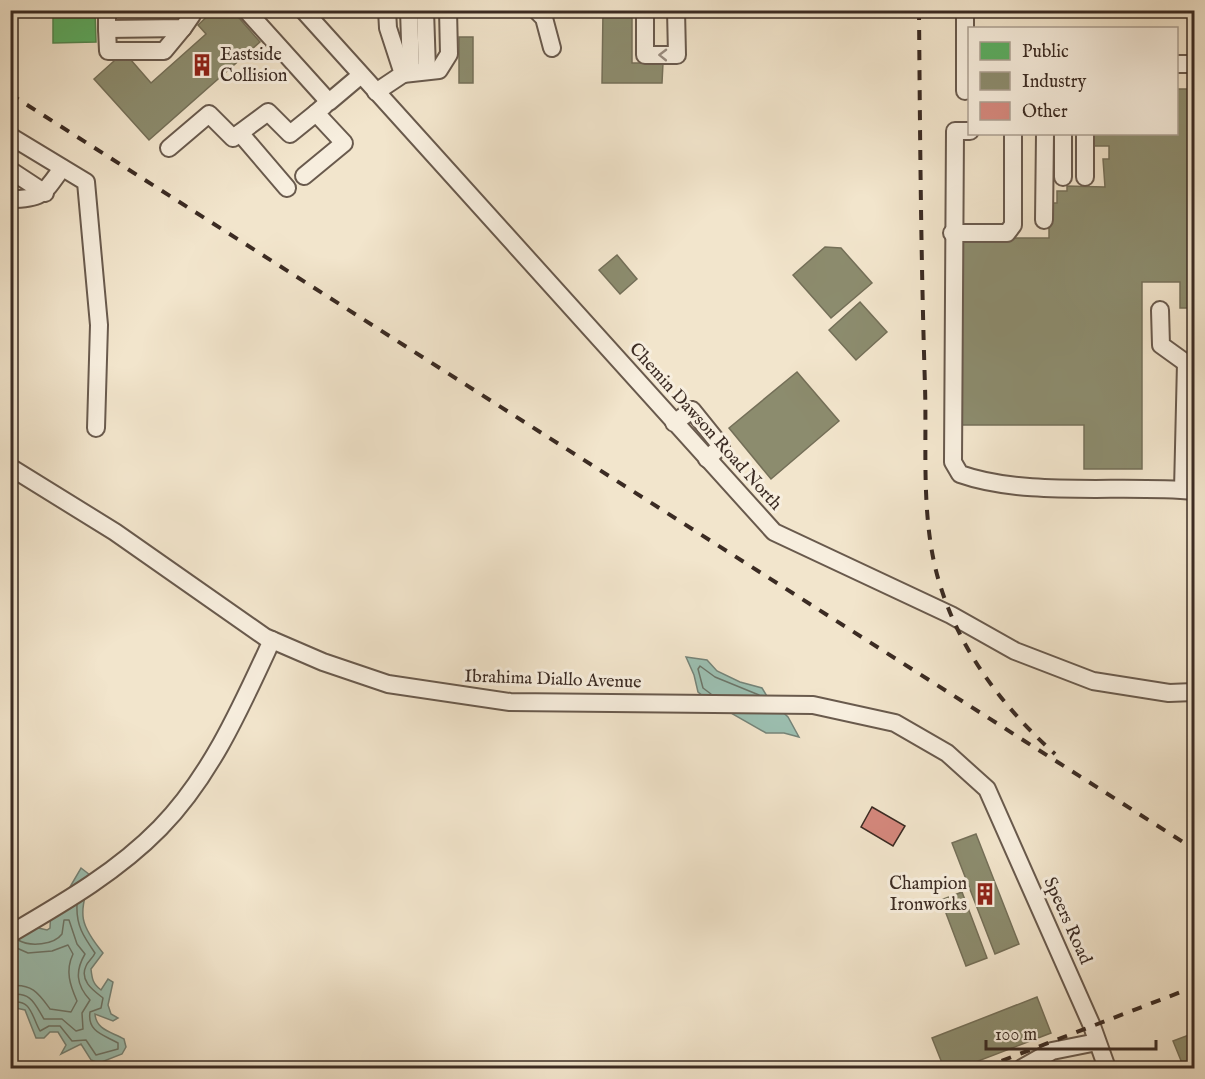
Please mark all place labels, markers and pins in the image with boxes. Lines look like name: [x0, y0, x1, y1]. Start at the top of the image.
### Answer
place label: Eastside Collision: [220, 44, 288, 88]
building icon: Eastside Collision: [189, 52, 215, 78]
place label: Champion Ironworks: [889, 873, 967, 917]
building icon: Champion Ironworks: [972, 881, 998, 907]

